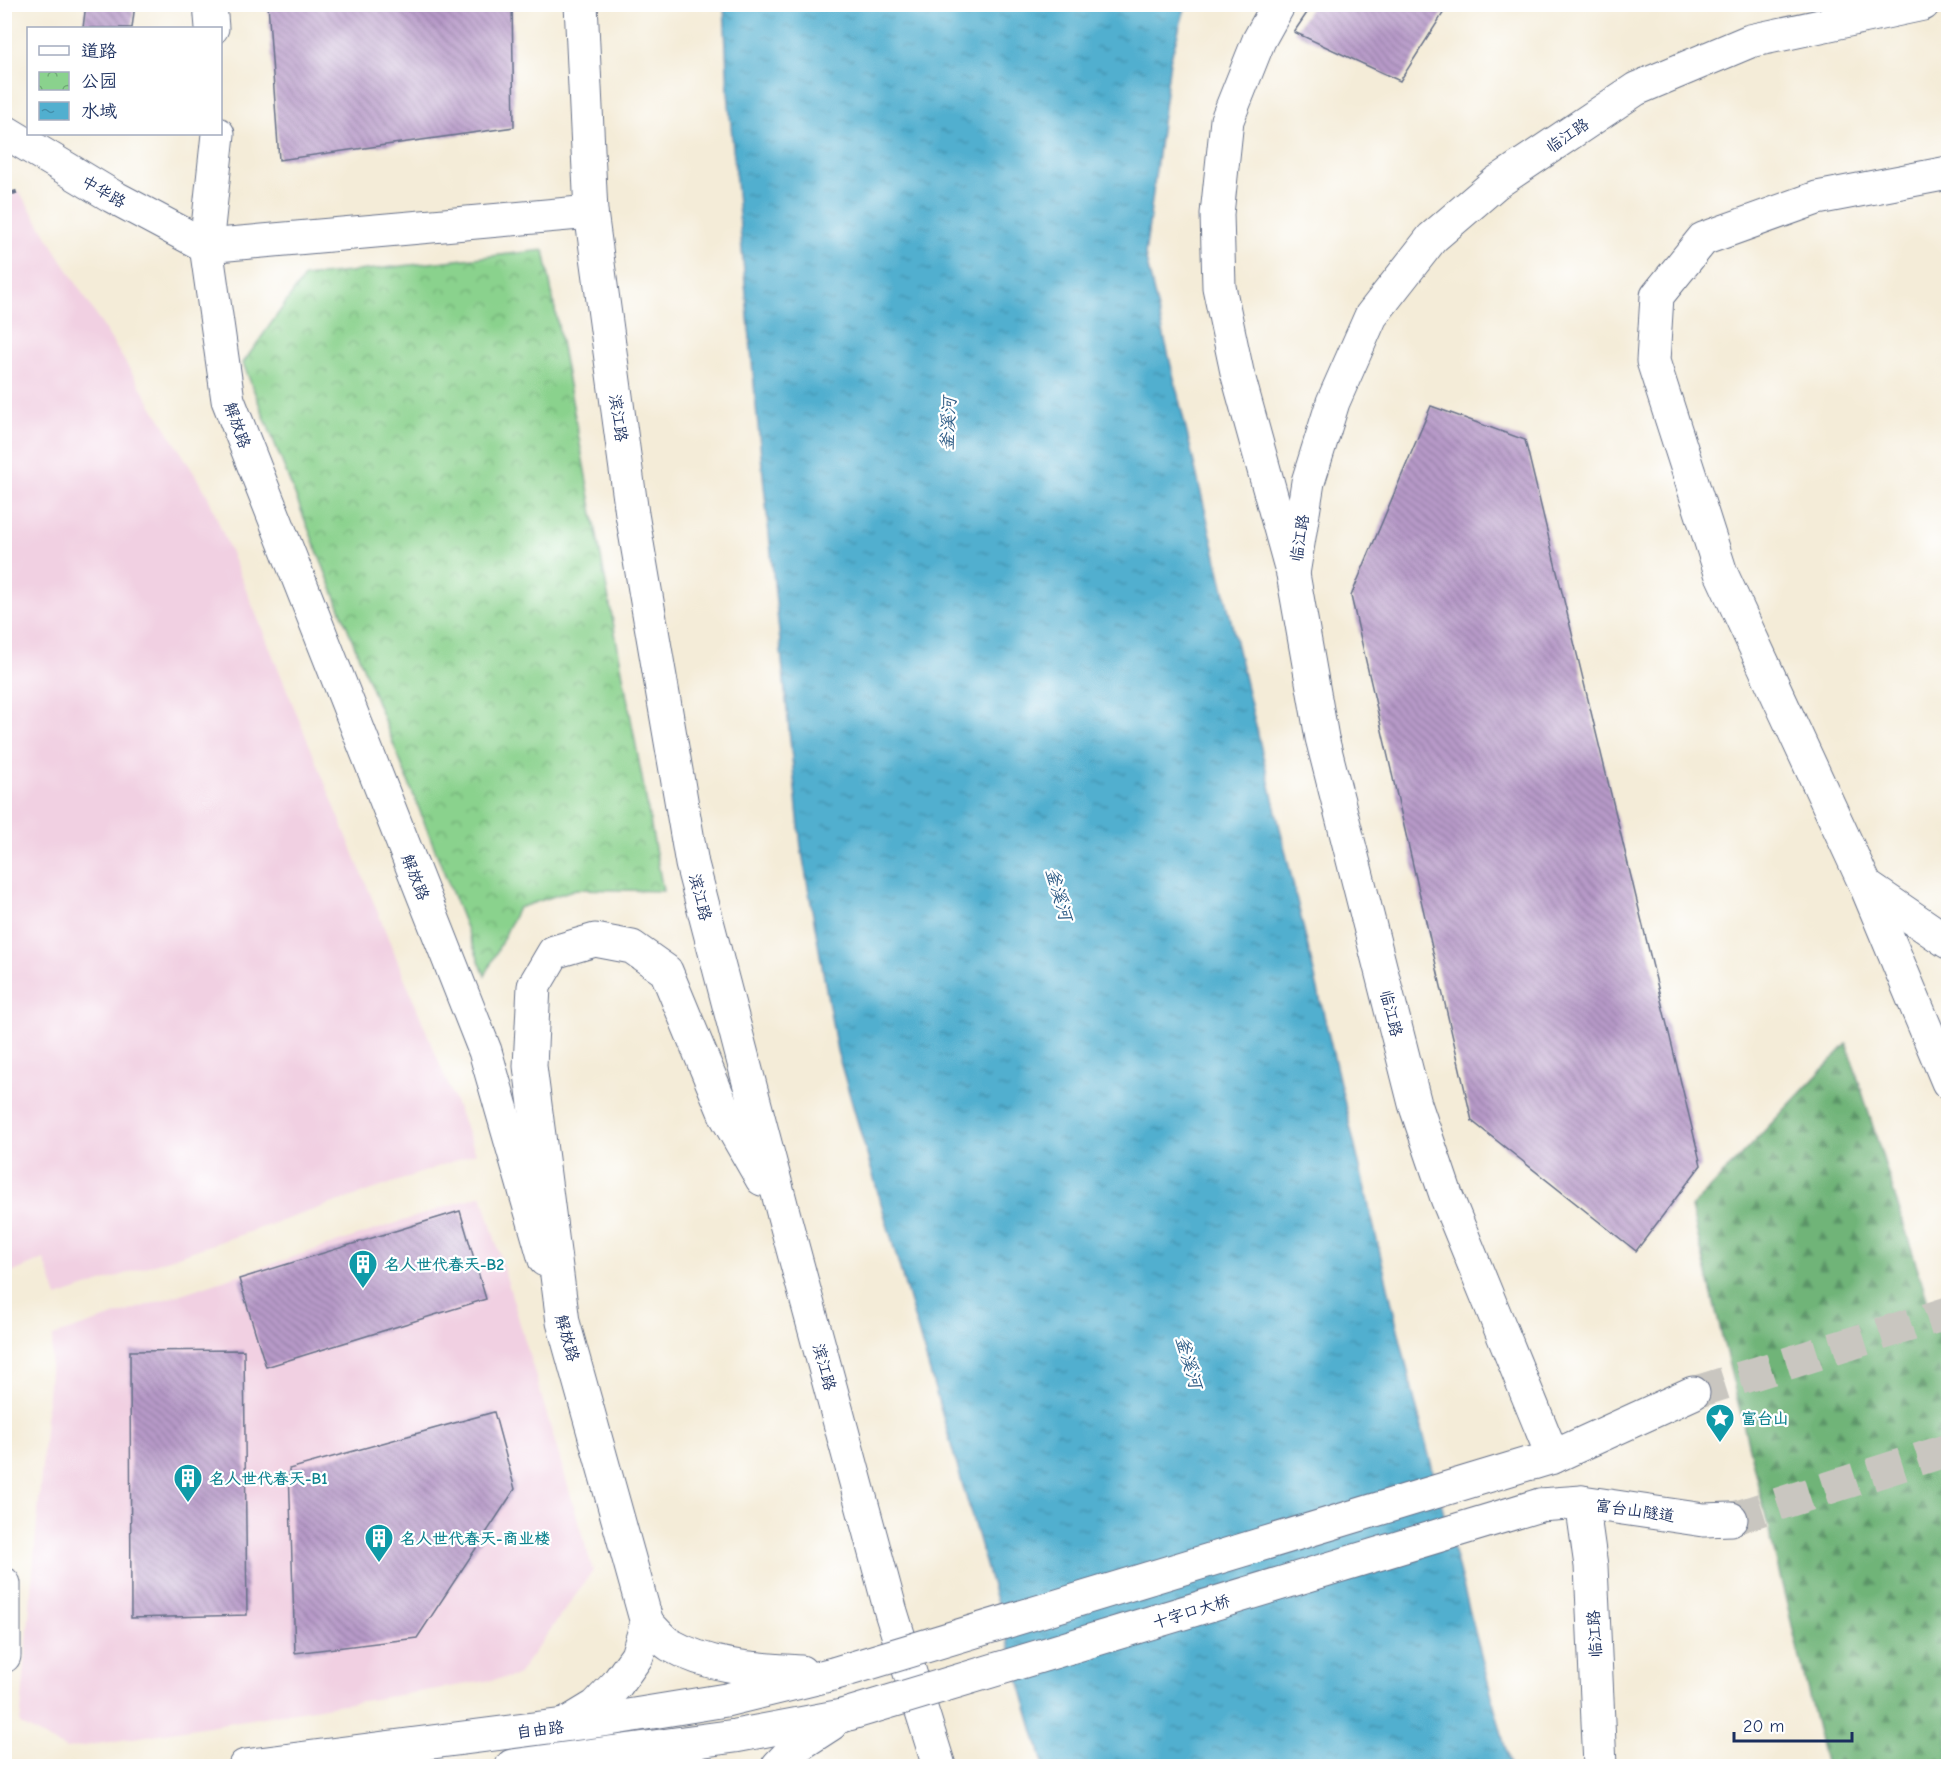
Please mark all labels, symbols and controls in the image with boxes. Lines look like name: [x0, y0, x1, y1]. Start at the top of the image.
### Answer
legend: [27, 27, 222, 135]
text: 道路: [81, 41, 117, 62]
text: 公园: [81, 71, 117, 92]
text: 水域: [81, 101, 117, 122]
street label: 临江路: [1543, 115, 1592, 157]
street label: 中华路: [78, 172, 129, 212]
street label: 滨江路: [606, 393, 630, 443]
water label: 釜溪河: [937, 394, 961, 452]
street label: 解放路: [220, 400, 254, 451]
street label: 临江路: [1287, 513, 1313, 563]
street label: 解放路: [398, 852, 432, 903]
water label: 釜溪河: [1041, 865, 1077, 926]
street label: 滨江路: [685, 872, 715, 923]
street label: 临江路: [1376, 988, 1406, 1039]
building icon: 名人世代春天-B2: [347, 1248, 379, 1290]
place label: 名人世代春天-B2: [384, 1256, 504, 1274]
street label: 解放路: [552, 1313, 582, 1364]
water label: 釜溪河: [1171, 1333, 1207, 1394]
street label: 滨江路: [809, 1342, 839, 1393]
place icon: 富台山: [1704, 1402, 1736, 1444]
place label: 富台山: [1741, 1410, 1789, 1428]
building icon: 名人世代春天-B1: [172, 1462, 204, 1504]
place label: 名人世代春天-B1: [209, 1470, 328, 1488]
street label: 富台山隧道: [1594, 1497, 1676, 1525]
building icon: 名人世代春天-商业楼: [363, 1522, 395, 1564]
place label: 名人世代春天-商业楼: [400, 1530, 551, 1548]
street label: 十字口大桥: [1150, 1592, 1232, 1632]
street label: 临江路: [1585, 1610, 1605, 1658]
scale bar: [1734, 1705, 1852, 1743]
text: 20 m: [1743, 1716, 1784, 1737]
street label: 自由路: [515, 1718, 565, 1742]

